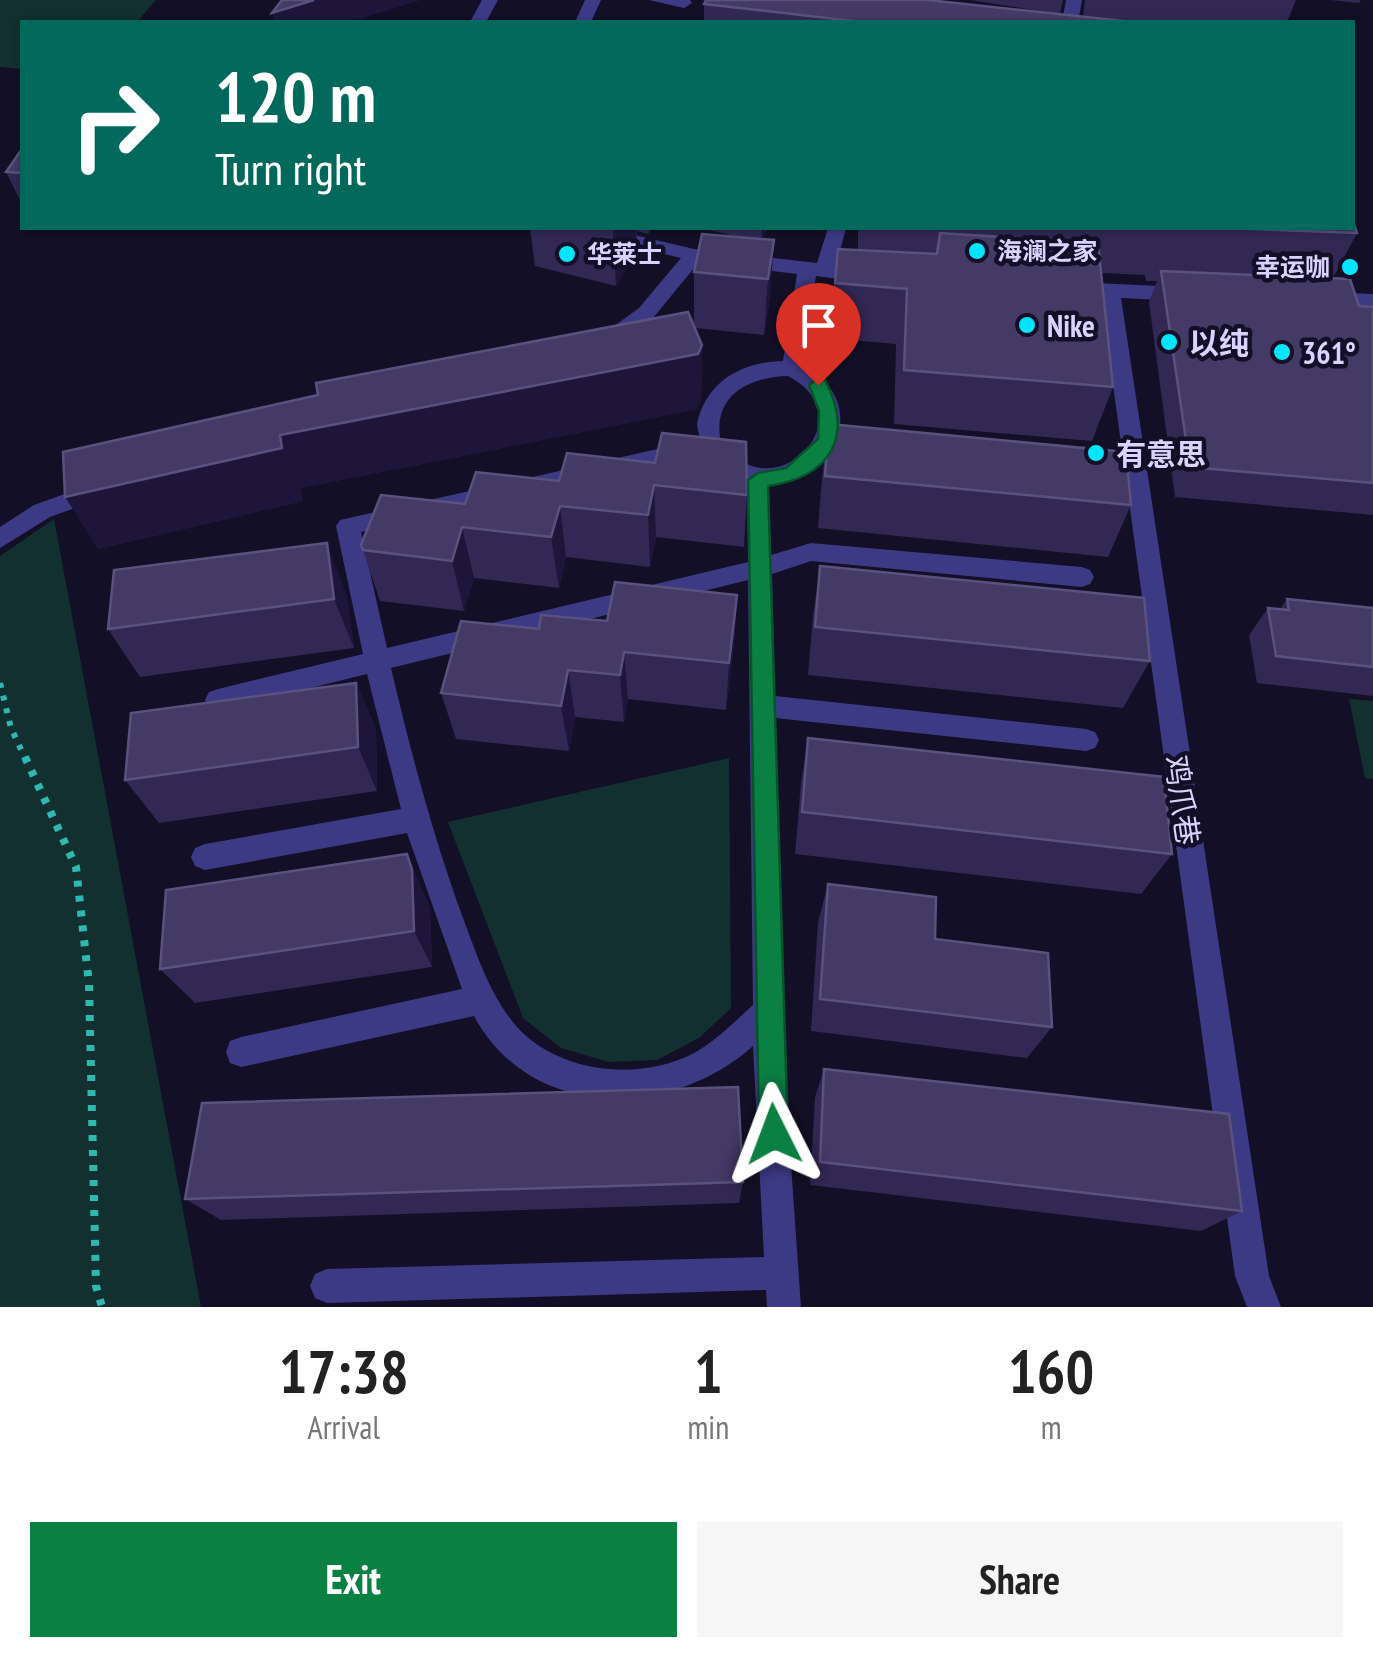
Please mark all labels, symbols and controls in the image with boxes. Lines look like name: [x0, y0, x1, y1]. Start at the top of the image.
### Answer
text: 120 m: [215, 51, 376, 141]
icon: right: [50, 60, 180, 190]
text: Turn right: [215, 139, 366, 197]
place label: 海澜之家: [997, 235, 1097, 267]
place label: 华莱士: [587, 238, 662, 270]
marker: 海澜之家: [966, 240, 988, 262]
marker: 华莱士: [556, 243, 578, 265]
place label: 幸运咖: [1255, 251, 1330, 283]
marker: 幸运咖: [1339, 256, 1361, 278]
pin: [776, 283, 861, 386]
icon: arrive: [791, 298, 846, 353]
place label: Nike: [1047, 306, 1095, 345]
marker: Nike: [1016, 314, 1038, 336]
place label: 以纯: [1189, 323, 1249, 362]
marker: 以纯: [1158, 331, 1180, 353]
place label: 361°: [1302, 333, 1356, 372]
marker: 361°: [1271, 341, 1293, 363]
place label: 有意思: [1116, 434, 1206, 473]
marker: 有意思: [1085, 442, 1107, 464]
street label: 鸡爪巷: [1157, 753, 1209, 847]
position arrow: [722, 1082, 826, 1186]
text: 17:38: [279, 1332, 409, 1410]
text: 1: [694, 1332, 723, 1410]
text: 160: [1008, 1332, 1094, 1410]
text: Arrival: [308, 1406, 380, 1448]
text: min: [687, 1406, 729, 1448]
text: m: [1041, 1406, 1062, 1448]
button: Exit: [30, 1522, 677, 1637]
button: Share: [697, 1522, 1343, 1637]

